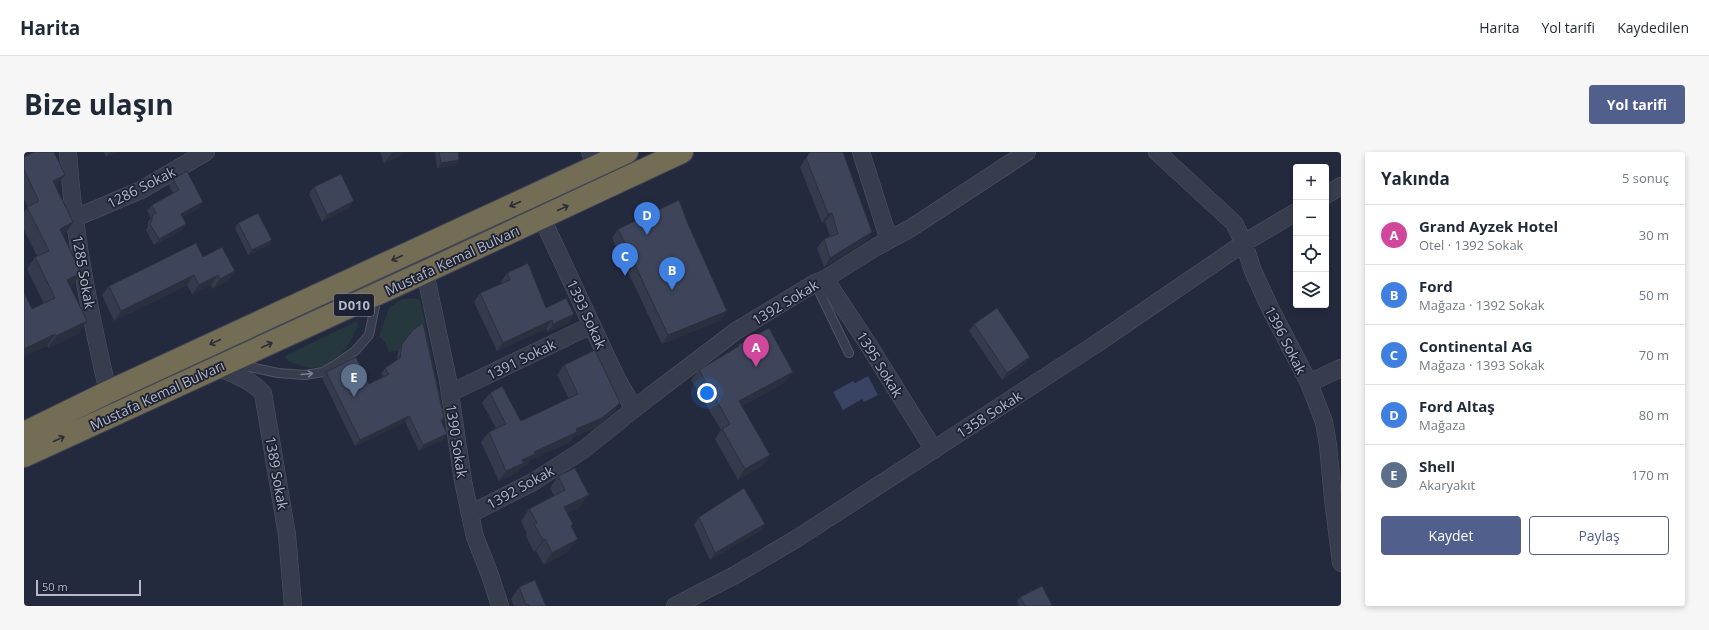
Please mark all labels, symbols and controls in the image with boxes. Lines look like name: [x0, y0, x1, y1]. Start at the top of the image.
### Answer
text: Harita: [20, 15, 80, 41]
text: Harita: [1479, 18, 1519, 37]
text: Yol tarifi: [1541, 18, 1595, 37]
text: Kaydedilen: [1617, 18, 1689, 37]
text: Bize ulaşın: [24, 85, 174, 123]
button: Yol tarifi: [1589, 85, 1685, 124]
street label: 1286 Sokak: [104, 161, 179, 212]
map controls: [1293, 164, 1329, 308]
button: +: [1293, 164, 1329, 200]
text: Yakında: [1381, 167, 1450, 190]
text: 5 sonuç: [1622, 169, 1669, 187]
button: −: [1293, 200, 1329, 236]
one-way arrow: [509, 201, 521, 208]
pin: D: [634, 202, 660, 235]
one-way arrow: [556, 204, 568, 211]
text: Grand Ayzek Hotel: [1419, 216, 1558, 236]
street label: Mustafa Kemal Bulvarı: [382, 220, 522, 300]
text: A: [1390, 226, 1398, 244]
text: 30 m: [1639, 226, 1669, 244]
street label: 1285 Sokak: [68, 234, 100, 311]
button: locate: [1293, 236, 1329, 272]
text: Otel · 1392 Sokak: [1419, 236, 1523, 254]
pin: C: [612, 243, 638, 276]
one-way arrow: [391, 255, 403, 262]
pin: B: [659, 257, 685, 290]
button: layers: [1293, 272, 1329, 308]
street label: 1392 Sokak: [748, 274, 822, 329]
street label: 1393 Sokak: [563, 276, 612, 352]
text: Ford: [1419, 276, 1453, 296]
text: B: [1390, 286, 1398, 304]
text: 50 m: [1639, 286, 1669, 304]
road number: D010: [334, 294, 374, 316]
text: Mağaza · 1392 Sokak: [1419, 296, 1545, 314]
street label: 1396 Sokak: [1261, 303, 1312, 378]
street label: 1395 Sokak: [852, 327, 908, 401]
street label: 1391 Sokak: [483, 334, 559, 384]
pin: A: [743, 334, 769, 367]
text: Continental AG: [1419, 336, 1533, 356]
one-way arrow: [210, 339, 222, 346]
one-way arrow: [260, 340, 272, 348]
text: C: [1390, 346, 1398, 364]
text: 70 m: [1639, 346, 1669, 364]
street label: Mustafa Kemal Bulvarı: [87, 355, 227, 435]
text: Mağaza · 1393 Sokak: [1419, 356, 1545, 374]
pin: E: [341, 364, 367, 397]
one-way arrow: [300, 371, 313, 378]
your location: [697, 383, 717, 403]
street label: 1358 Sokak: [953, 385, 1026, 442]
text: Ford Altaş: [1419, 396, 1495, 416]
street label: 1390 Sokak: [442, 403, 472, 480]
text: D: [1389, 406, 1399, 424]
text: 80 m: [1639, 406, 1669, 424]
text: Mağaza: [1419, 416, 1466, 434]
one-way arrow: [53, 435, 65, 443]
street label: 1389 Sokak: [261, 435, 293, 512]
text: Shell: [1419, 456, 1455, 476]
street label: 1392 Sokak: [483, 460, 558, 513]
text: E: [1390, 466, 1398, 484]
text: 170 m: [1631, 466, 1669, 484]
text: Akaryakıt: [1419, 476, 1475, 494]
button: Kaydet: [1381, 516, 1521, 555]
button: Paylaş: [1529, 516, 1669, 555]
scale bar: [36, 578, 141, 597]
text: 50 m: [42, 579, 68, 594]

